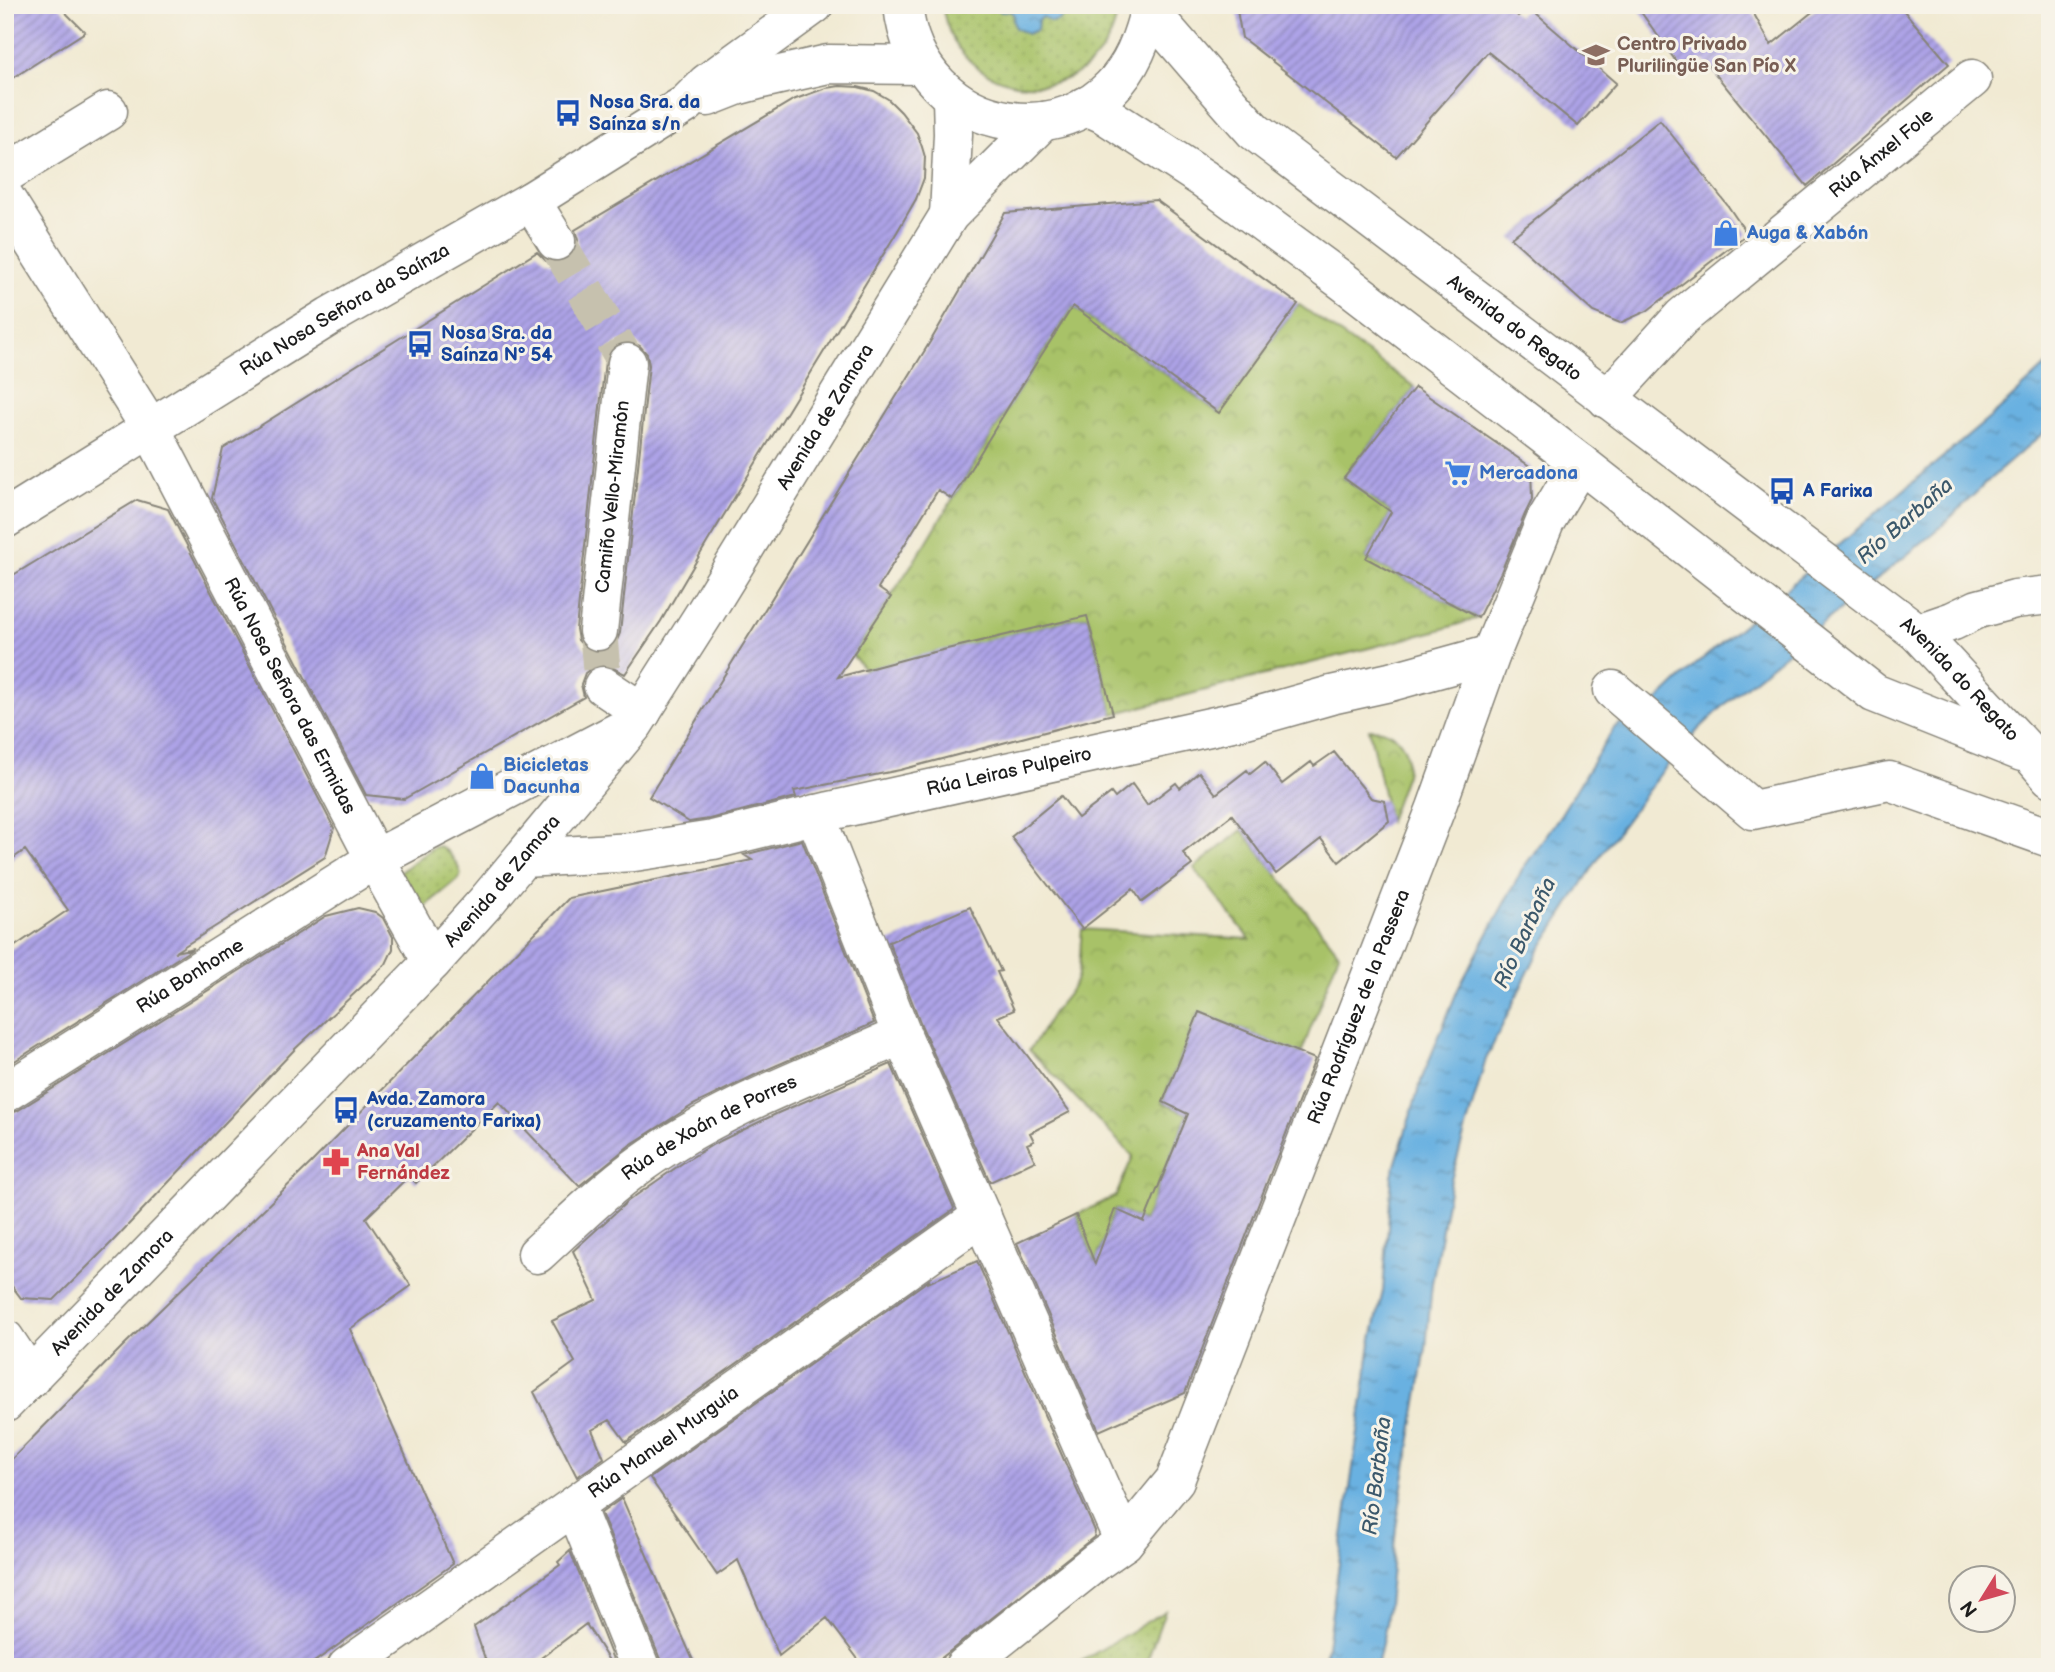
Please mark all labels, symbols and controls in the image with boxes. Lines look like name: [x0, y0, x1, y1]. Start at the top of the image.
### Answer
place label: Centro Privado Plurilingüe San Pío X: [1617, 33, 1797, 78]
school or university icon: Centro Privado Plurilingüe San Pío X: [1581, 40, 1611, 70]
place label: Nosa Sra. da Saínza s/n: [589, 91, 700, 136]
bus stop icon: Nosa Sra. da Saínza s/n: [553, 98, 583, 128]
street label: Rúa Ánxel Fole: [1824, 104, 1938, 203]
shop icon: Auga & Xabón: [1711, 218, 1741, 248]
place label: Auga & Xabón: [1746, 222, 1868, 245]
street label: Rúa Nosa Señora da Saínza: [235, 239, 454, 381]
street label: Avenida do Regato: [1443, 270, 1586, 386]
place label: Nosa Sra. da Saínza Nº 54: [441, 322, 553, 367]
bus stop icon: Nosa Sra. da Saínza Nº 54: [405, 329, 435, 359]
street label: Avenida de Zamora: [772, 340, 879, 494]
street label: Camiño Vello-Miramón: [591, 399, 634, 594]
supermarket icon: Mercadona: [1443, 458, 1473, 488]
place label: Mercadona: [1479, 462, 1578, 485]
water label: Río Barbaña: [1852, 473, 1958, 569]
bus stop icon: A Farixa: [1767, 476, 1797, 506]
place label: A Farixa: [1802, 480, 1873, 503]
street label: Rúa Nosa Señora das Ermidas: [219, 574, 361, 818]
street label: Avenida do Regato: [1896, 612, 2024, 746]
street label: Rúa Leiras Pulpeiro: [924, 742, 1094, 801]
place label: Bicicletas Dacunha: [503, 754, 589, 799]
shop icon: Bicicletas Dacunha: [467, 761, 497, 791]
street label: Avenida de Zamora: [439, 810, 565, 952]
water label: Río Barbaña: [1489, 874, 1561, 992]
street label: Rúa Rodríguez de la Passera: [1303, 886, 1415, 1128]
street label: Rúa Bonhome: [132, 933, 248, 1018]
street label: Rúa de Xoán de Porres: [617, 1070, 800, 1186]
place label: Avda. Zamora (cruzamento Farixa): [366, 1088, 542, 1133]
bus stop icon: Avda. Zamora (cruzamento Farixa): [331, 1095, 361, 1125]
place label: Ana Val Fernández: [356, 1140, 451, 1185]
pharmacy icon: Ana Val Fernández: [321, 1147, 351, 1177]
street label: Avenida de Zamora: [46, 1224, 178, 1360]
street label: Rúa Manuel Murguía: [584, 1381, 743, 1504]
water label: Río Barbaña: [1357, 1415, 1397, 1537]
north arrow: [1946, 1564, 2016, 1634]
text: N: [1956, 1596, 1983, 1621]

